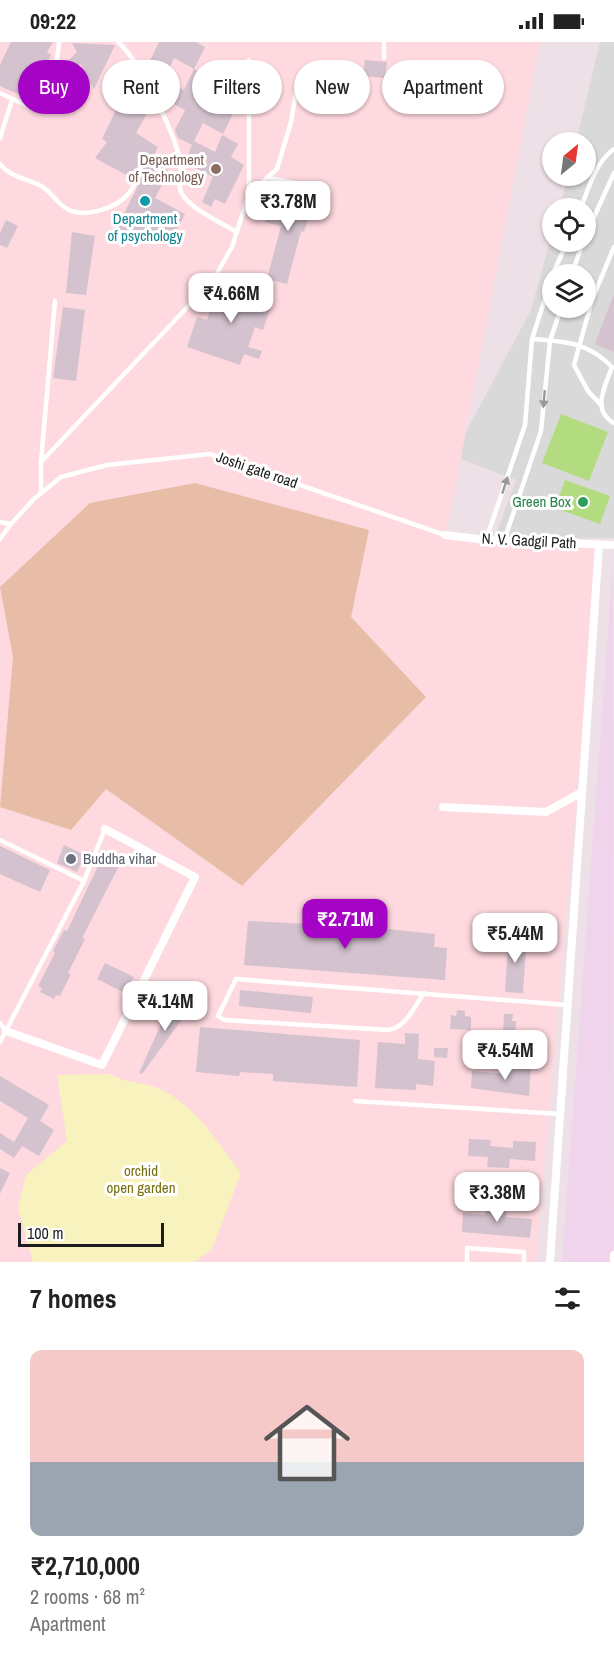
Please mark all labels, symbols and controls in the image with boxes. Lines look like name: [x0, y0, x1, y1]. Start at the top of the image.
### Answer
text: 09:22: [30, 6, 76, 36]
chip: Buy: [18, 60, 90, 114]
chip: Rent: [102, 60, 180, 114]
chip: Filters: [192, 60, 282, 114]
chip: New: [294, 60, 370, 114]
chip: Apartment: [382, 60, 504, 114]
north arrow: [542, 132, 596, 186]
map controls: [542, 132, 596, 318]
place label: Department of Technology: [128, 149, 205, 187]
marker: Department of Technology: [209, 162, 223, 176]
pin: ₹3.78M: [239, 181, 337, 232]
text: ₹3.78M: [259, 187, 317, 214]
marker: Department of psychology: [138, 194, 152, 208]
button: locate: [542, 198, 596, 252]
place label: Department of psychology: [107, 208, 183, 246]
button: layers: [542, 264, 596, 318]
pin: ₹4.66M: [182, 273, 280, 324]
text: ₹4.66M: [202, 279, 260, 306]
one-way arrow: [539, 389, 549, 408]
street label: Joshi gate road: [214, 446, 301, 493]
one-way arrow: [501, 476, 510, 494]
place label: Green Box: [512, 491, 572, 512]
marker: Green Box: [576, 495, 590, 509]
street label: N. V. Gadgil Path: [481, 528, 577, 553]
place label: Buddha vihar: [83, 848, 156, 869]
marker: Buddha vihar: [64, 852, 78, 866]
pin: ₹2.71M: [296, 899, 394, 950]
text: ₹2.71M: [316, 905, 374, 932]
pin: ₹5.44M: [466, 913, 564, 964]
text: ₹5.44M: [486, 919, 544, 946]
pin: ₹4.14M: [116, 981, 214, 1032]
text: ₹4.14M: [136, 987, 194, 1014]
pin: ₹4.54M: [456, 1030, 554, 1081]
text: ₹4.54M: [476, 1036, 534, 1063]
park label: orchid open garden: [106, 1160, 176, 1198]
pin: ₹3.38M: [448, 1172, 546, 1223]
text: ₹3.38M: [468, 1178, 526, 1205]
scale bar: [18, 1220, 164, 1248]
text: 100 m: [27, 1222, 63, 1244]
text: 7 homes: [30, 1281, 117, 1316]
icon: filters: [551, 1282, 584, 1315]
icon: home: [253, 1389, 361, 1497]
text: ₹2,710,000: [30, 1548, 140, 1583]
text: 2 rooms · 68 m²: [30, 1583, 145, 1610]
text: Apartment: [30, 1610, 106, 1637]

